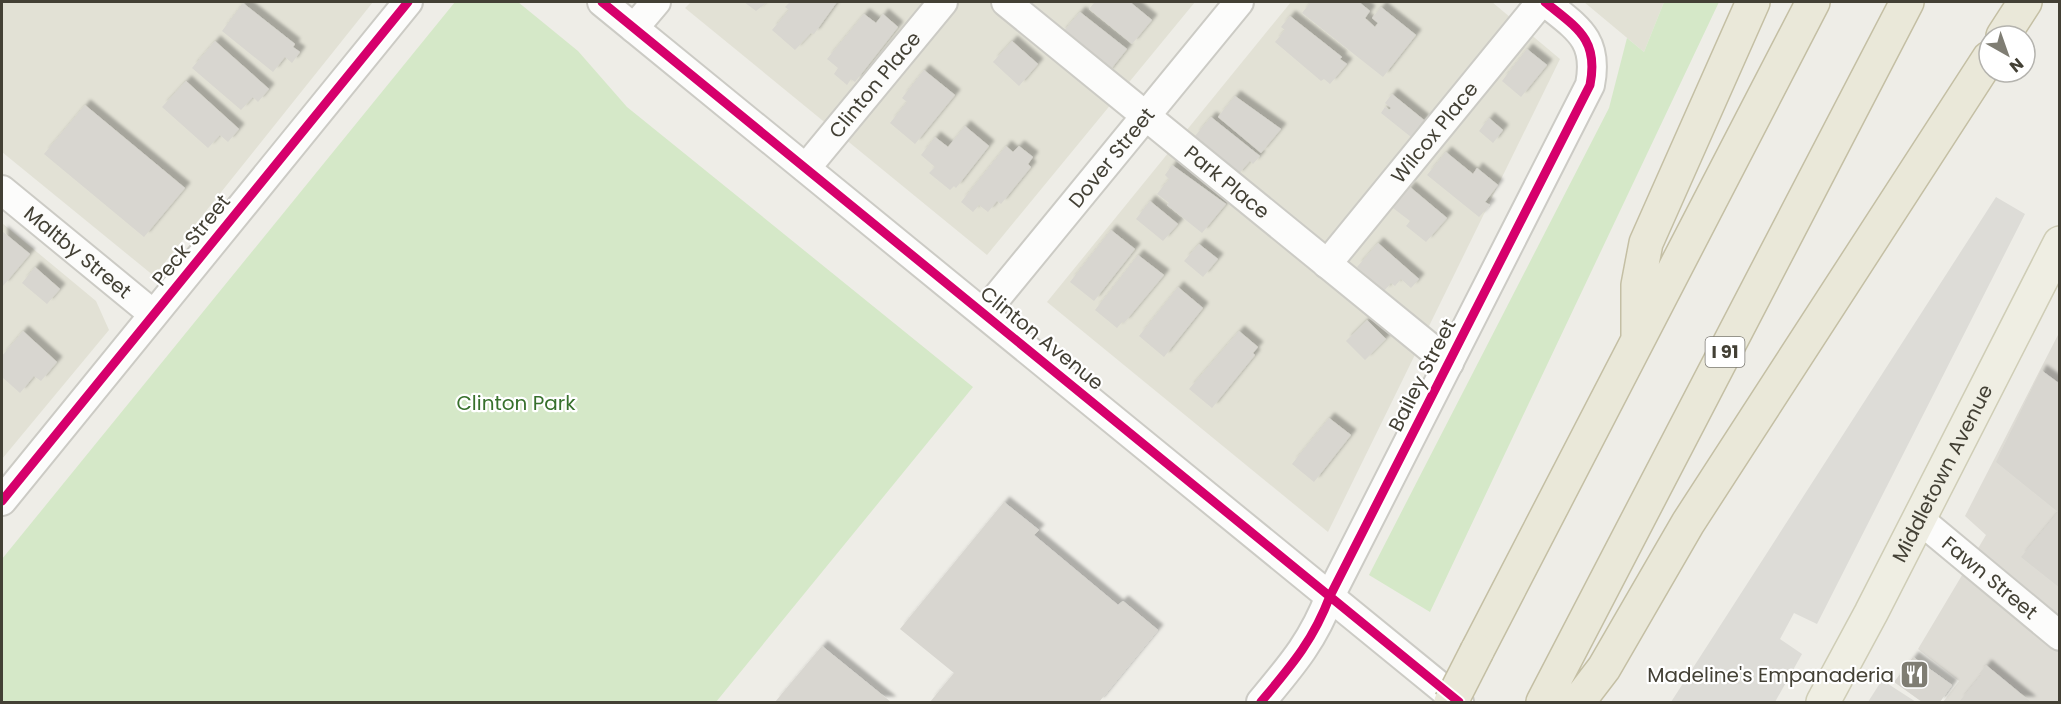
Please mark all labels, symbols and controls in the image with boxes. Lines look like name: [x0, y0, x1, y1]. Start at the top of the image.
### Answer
north arrow: [1977, 24, 2037, 84]
street label: Clinton Place: [822, 25, 927, 144]
text: N: [2004, 52, 2028, 78]
street label: Wilcox Place: [1385, 76, 1485, 189]
street label: Dover Street: [1062, 102, 1161, 214]
street label: Park Place: [1178, 139, 1276, 225]
street label: Peck Street: [145, 188, 237, 292]
street label: Maltby Street: [18, 200, 138, 305]
street label: Clinton Avenue: [974, 279, 1110, 397]
street label: Bailey Street: [1382, 314, 1462, 436]
road number: I 91: [1706, 337, 1744, 367]
street label: Middletown Avenue: [1885, 379, 1999, 567]
park label: Clinton Park: [456, 389, 576, 417]
street label: Fawn Street: [1936, 530, 2044, 626]
restaurant icon: Madeline's Empanaderia: [1899, 659, 1931, 691]
place label: Madeline's Empanaderia: [1647, 661, 1894, 689]

